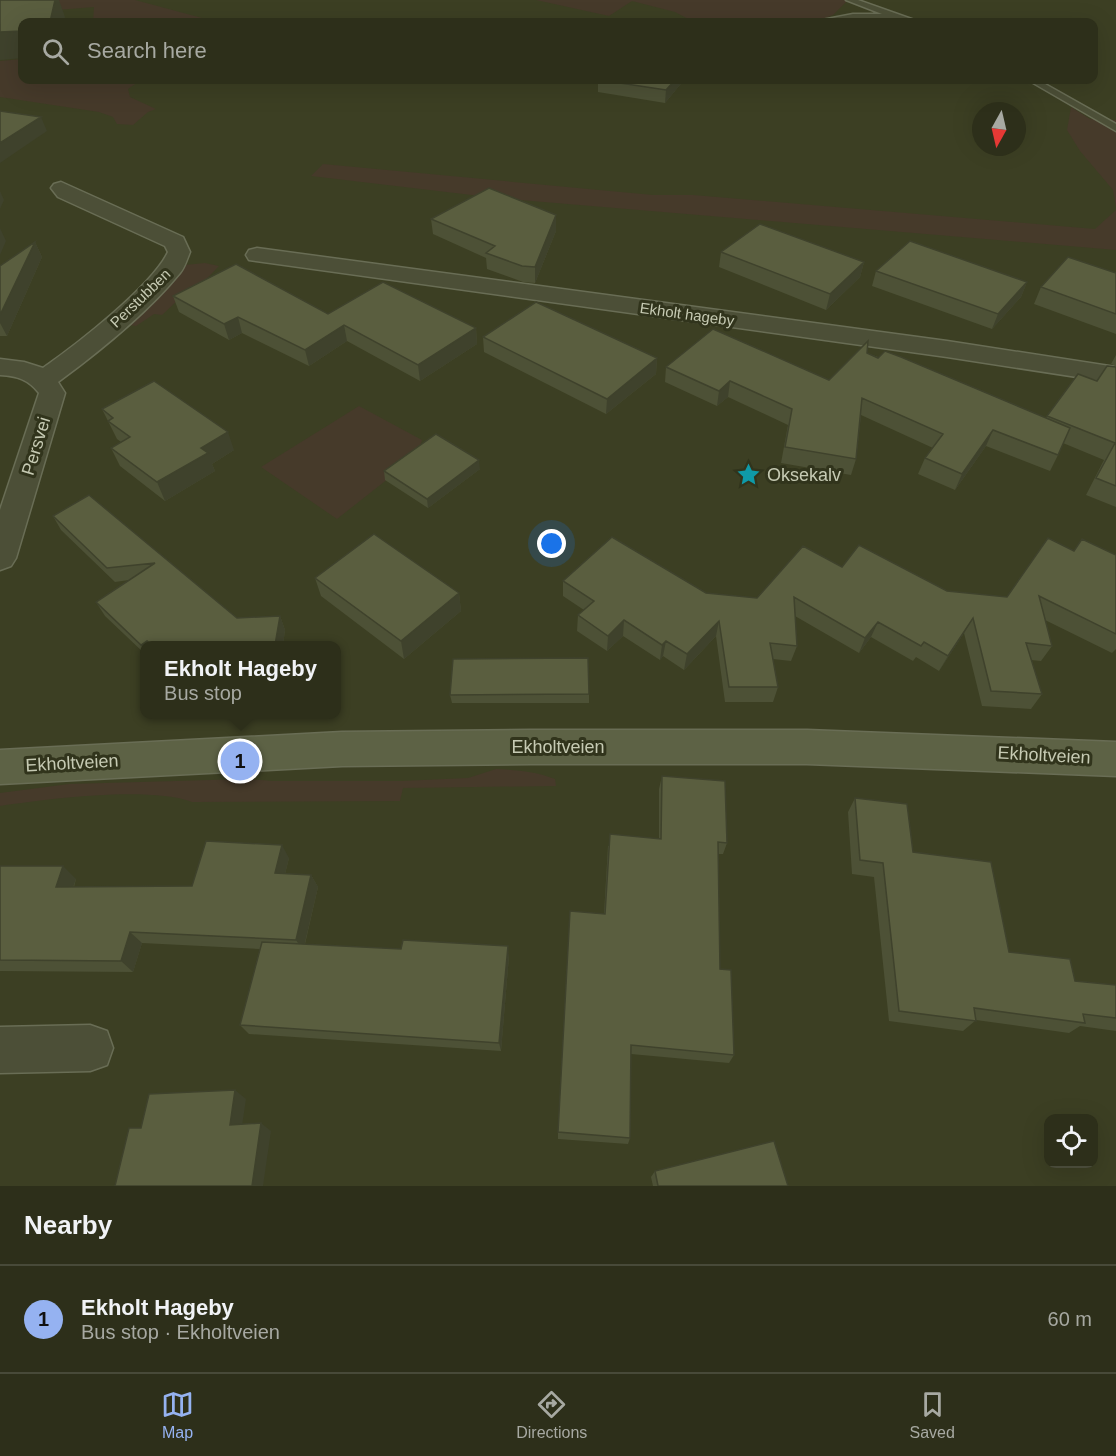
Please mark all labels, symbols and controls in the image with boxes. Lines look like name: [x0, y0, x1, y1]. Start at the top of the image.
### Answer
search box: [18, 18, 1098, 84]
icon: search: [39, 35, 72, 68]
text: Search here: [87, 38, 207, 63]
north arrow: [972, 102, 1026, 156]
street label: Perstubben: [106, 265, 174, 331]
street label: Ekholt hageby: [639, 299, 736, 329]
street label: Persvei: [18, 414, 54, 478]
place icon: Oksekalv: [736, 462, 762, 488]
place label: Oksekalv: [767, 465, 841, 485]
your location: [537, 529, 566, 558]
popup: [140, 641, 341, 719]
text: Ekholt Hageby: [164, 656, 317, 681]
text: Bus stop: [164, 682, 242, 704]
street label: Ekholtveien: [511, 737, 605, 757]
pin: 1: [220, 738, 260, 783]
street label: Ekholtveien: [997, 743, 1091, 767]
street label: Ekholtveien: [25, 751, 119, 775]
map controls: [1044, 1114, 1098, 1168]
button: locate: [1044, 1114, 1098, 1168]
text: Nearby: [24, 1210, 112, 1240]
text: Ekholt Hageby: [81, 1295, 234, 1320]
text: 1: [38, 1308, 49, 1330]
text: 60 m: [1048, 1308, 1092, 1330]
text: Bus stop · Ekholtveien: [81, 1321, 280, 1343]
tab: Map: [161, 1388, 194, 1442]
tab: Directions: [516, 1388, 587, 1442]
tab: Saved: [910, 1388, 955, 1442]

